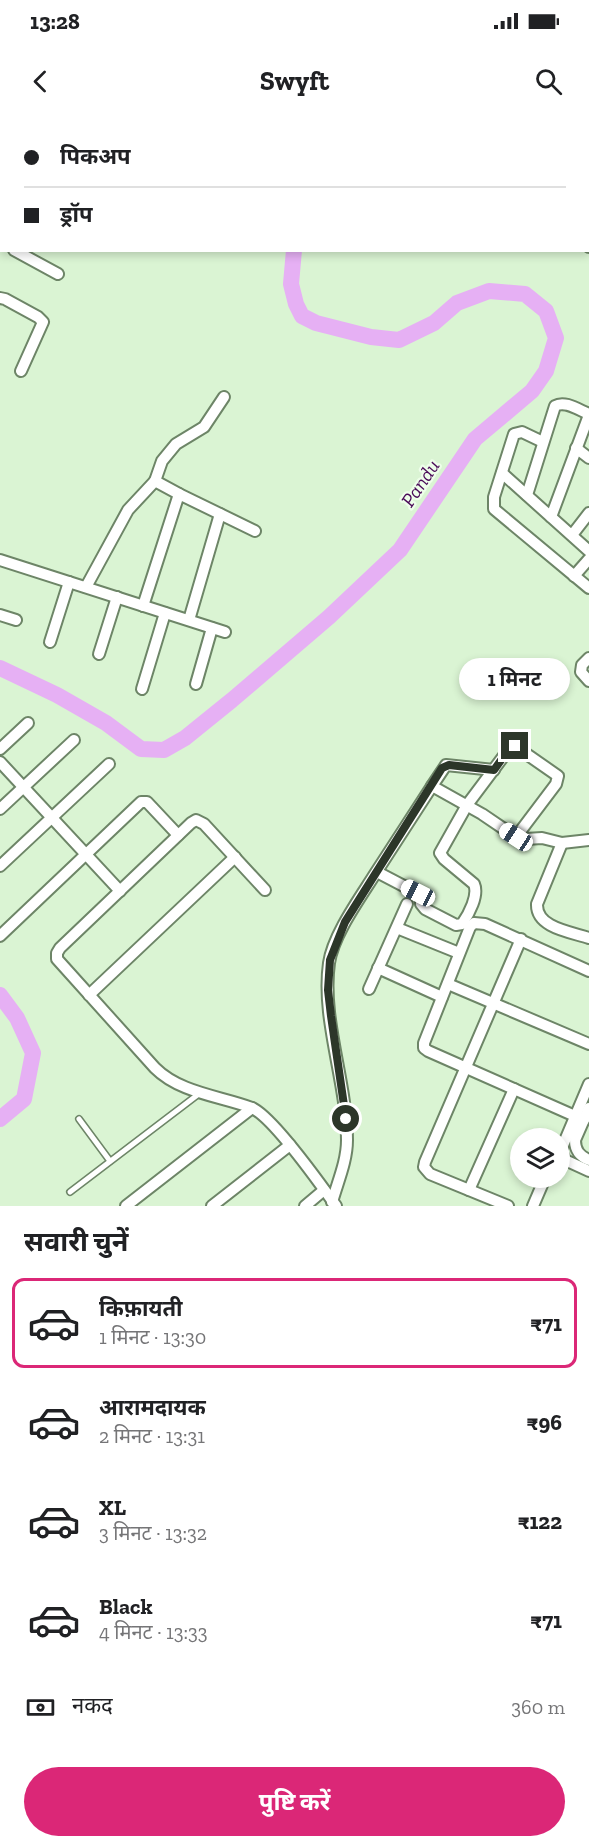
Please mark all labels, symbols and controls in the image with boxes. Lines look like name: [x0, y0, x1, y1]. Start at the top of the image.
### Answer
text: 13:28: [30, 8, 80, 35]
icon: back: [24, 65, 57, 98]
text: Swyft: [260, 65, 329, 97]
icon: search: [532, 65, 565, 98]
text: पिकअप: [60, 143, 131, 170]
text: ड्रॉप: [60, 201, 93, 228]
water label: Pandu: [395, 455, 445, 511]
callout: 1 मिनट: [460, 659, 570, 701]
text: 1 मिनट: [488, 667, 541, 691]
route end: [501, 732, 528, 759]
car: [496, 820, 536, 854]
car: [398, 877, 438, 909]
route start: [332, 1105, 359, 1132]
map controls: [510, 1128, 570, 1188]
button: layers: [510, 1128, 570, 1188]
text: सवारी चुनें: [24, 1226, 128, 1258]
text: किफ़ायती: [99, 1295, 183, 1322]
icon: car: [27, 1296, 81, 1350]
text: ₹71: [530, 1310, 562, 1337]
text: 1 मिनट · 13:30: [99, 1325, 206, 1349]
text: आरामदायक: [99, 1394, 206, 1421]
icon: car: [27, 1395, 81, 1449]
text: ₹96: [527, 1409, 562, 1436]
text: 2 मिनट · 13:31: [99, 1424, 205, 1448]
icon: car: [27, 1494, 81, 1548]
text: XL: [99, 1494, 126, 1521]
text: ₹122: [518, 1508, 562, 1535]
text: 3 मिनट · 13:32: [99, 1521, 207, 1545]
icon: car: [27, 1593, 81, 1647]
text: Black: [99, 1593, 153, 1620]
text: ₹71: [530, 1607, 562, 1634]
text: 4 मिनट · 13:33: [99, 1620, 208, 1644]
icon: cash: [24, 1691, 57, 1724]
text: नकद: [72, 1692, 113, 1719]
text: 360 m: [511, 1695, 565, 1719]
button: पुष्टि करें: [24, 1767, 565, 1836]

